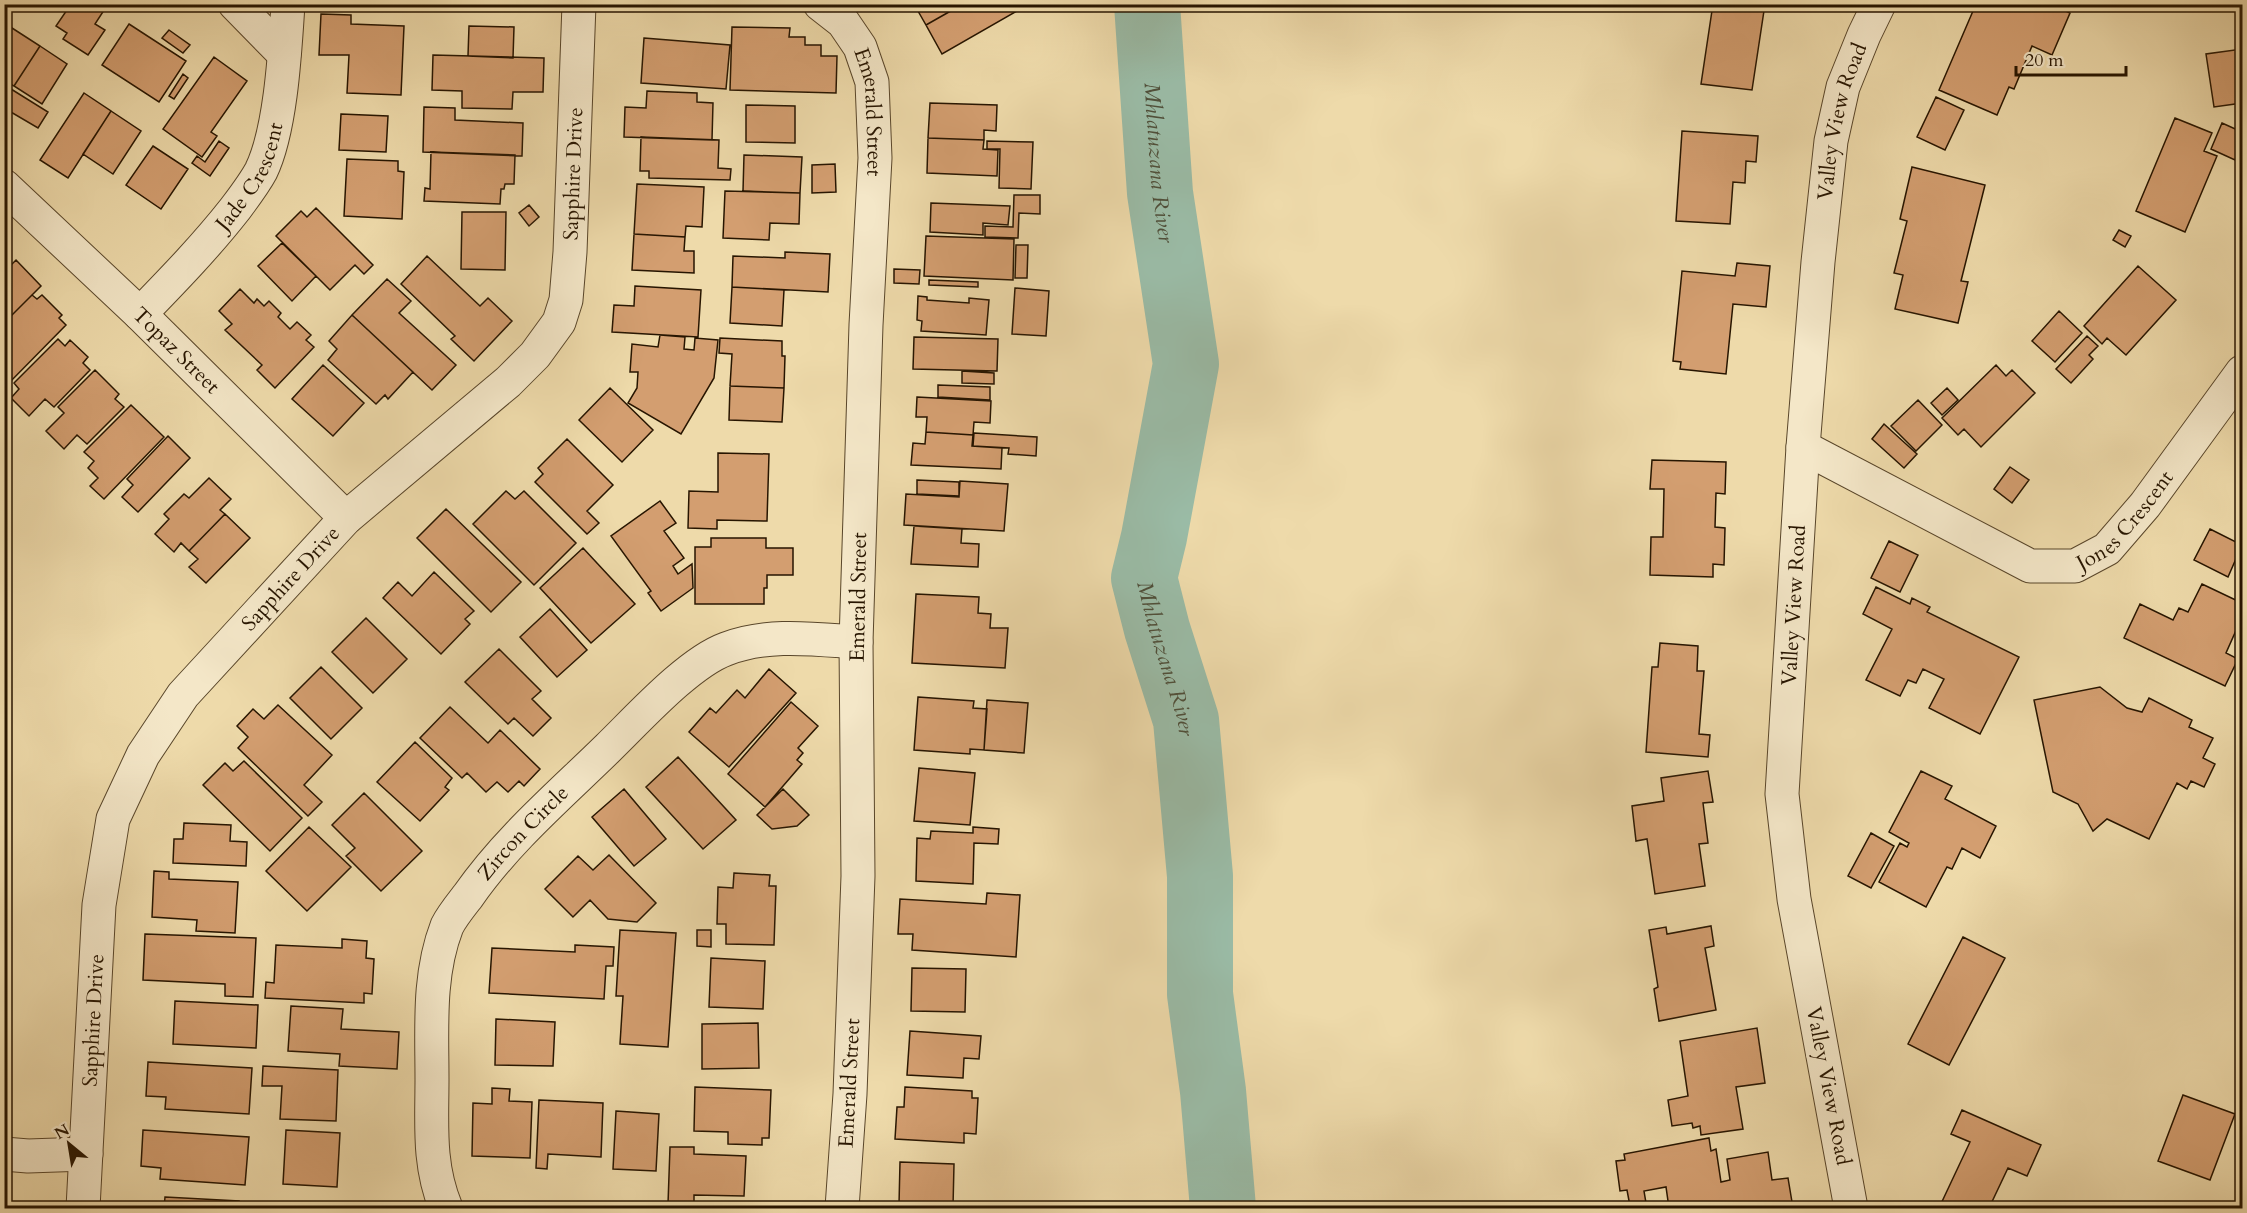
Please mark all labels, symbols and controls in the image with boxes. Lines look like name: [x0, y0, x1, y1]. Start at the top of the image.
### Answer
street label: Valley View Road: [1811, 39, 1874, 202]
scale bar: [2016, 39, 2126, 77]
street label: Emerald Street: [846, 44, 889, 177]
text: 20 m: [2025, 48, 2064, 73]
water label: Mhlatuzana River: [1136, 82, 1181, 246]
street label: Sapphire Drive: [556, 107, 590, 241]
street label: Jade Crescent: [207, 120, 290, 239]
street label: Topaz Street: [126, 300, 227, 401]
street label: Jones Crescent: [2069, 464, 2181, 579]
street label: Sapphire Drive: [235, 520, 347, 637]
street label: Valley View Road: [1775, 524, 1813, 687]
street label: Emerald Street: [843, 532, 874, 662]
water label: Mhlatuzana River: [1129, 578, 1201, 738]
street label: Zircon Circle: [471, 779, 575, 887]
street label: Sapphire Drive: [75, 953, 111, 1088]
street label: Valley View Road: [1799, 1004, 1858, 1168]
street label: Emerald Street: [832, 1017, 867, 1149]
north arrow: [39, 1114, 99, 1174]
text: N: [50, 1119, 74, 1145]

